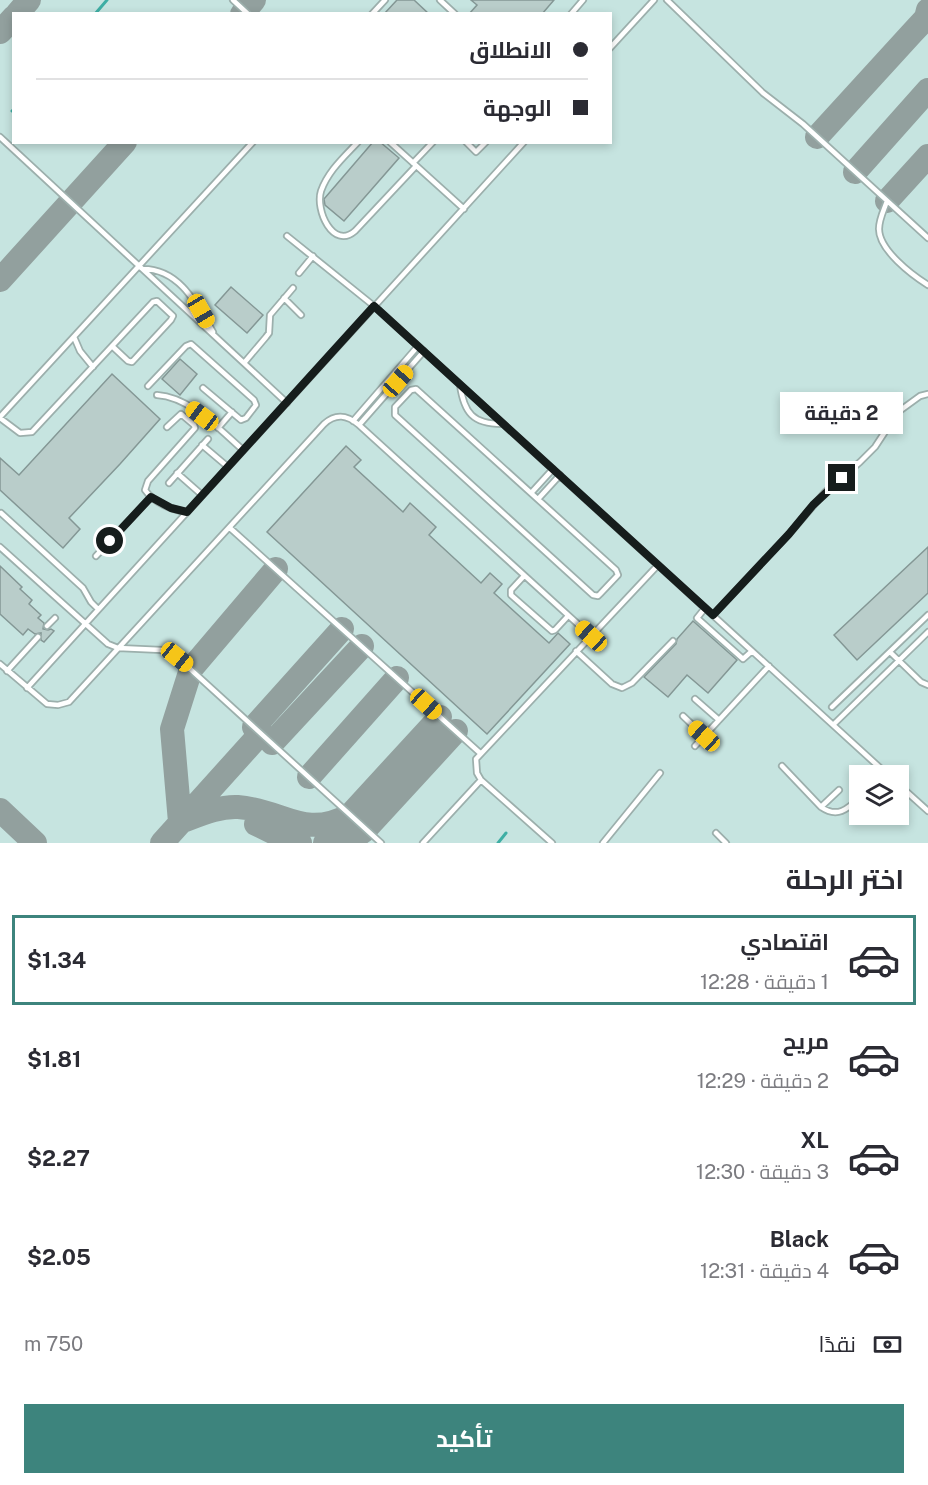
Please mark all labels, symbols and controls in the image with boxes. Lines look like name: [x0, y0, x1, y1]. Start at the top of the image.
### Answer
text: الانطلاق: [469, 37, 552, 63]
text: الوجهة: [483, 95, 552, 121]
car: [184, 291, 218, 331]
car: [379, 362, 417, 400]
callout: 2 دقيقة: [780, 391, 904, 433]
car: [182, 398, 222, 434]
text: 2 دقيقة: [805, 401, 878, 425]
route end: [828, 464, 855, 491]
route start: [96, 527, 123, 554]
car: [572, 617, 610, 655]
car: [157, 639, 197, 675]
car: [407, 685, 445, 723]
car: [685, 717, 723, 755]
map controls: [849, 765, 909, 825]
button: layers: [849, 765, 909, 825]
text: اختر الرحلة: [786, 863, 904, 895]
text: اقتصادي: [740, 929, 829, 955]
icon: car: [847, 933, 901, 987]
text: $1.34: [27, 947, 86, 973]
text: 1 دقيقة · 12:28: [700, 970, 829, 994]
text: مريح: [783, 1028, 829, 1054]
icon: car: [847, 1032, 901, 1086]
text: $1.81: [27, 1046, 82, 1072]
text: 2 دقيقة · 12:29: [697, 1069, 829, 1093]
text: XL: [801, 1127, 829, 1153]
icon: car: [847, 1131, 901, 1185]
text: $2.27: [27, 1145, 90, 1171]
text: 3 دقيقة · 12:30: [696, 1160, 829, 1184]
text: Black: [770, 1226, 829, 1252]
icon: car: [847, 1230, 901, 1284]
text: $2.05: [27, 1244, 91, 1270]
text: 4 دقيقة · 12:31: [700, 1259, 829, 1283]
icon: cash: [871, 1328, 904, 1361]
text: نقدًا: [818, 1331, 856, 1357]
text: 750 m: [24, 1332, 83, 1356]
button: تأكيد: [24, 1404, 904, 1473]

